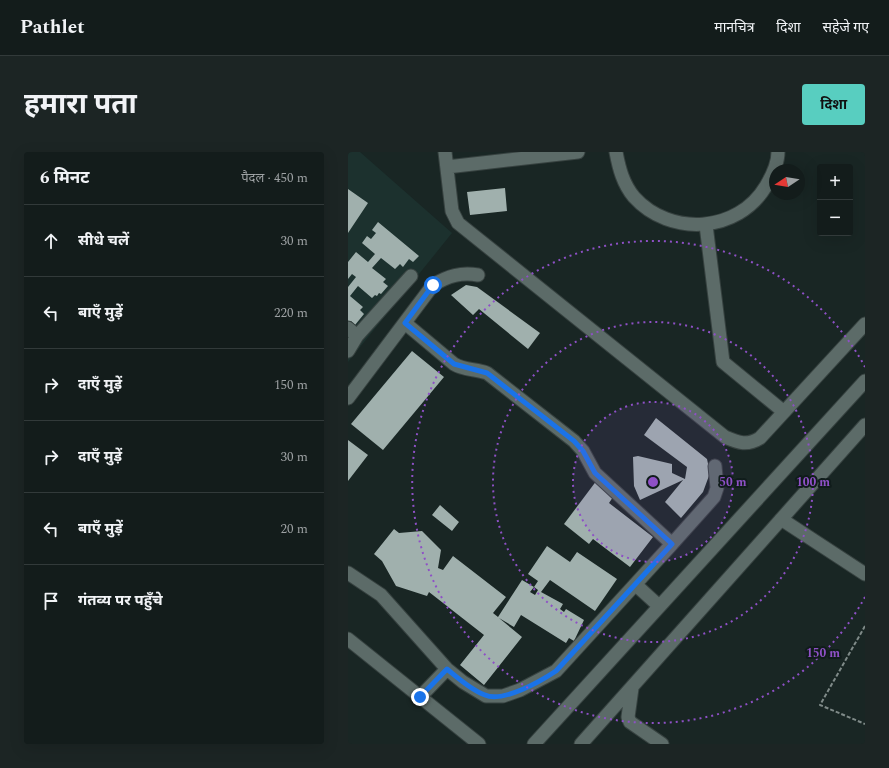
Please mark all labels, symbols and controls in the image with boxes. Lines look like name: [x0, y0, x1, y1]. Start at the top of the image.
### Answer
text: Pathlet: [20, 13, 85, 42]
text: मानचित्र: [714, 17, 754, 38]
text: दिशा: [776, 17, 801, 38]
text: सहेजे गए: [823, 17, 869, 38]
text: हमारा पता: [24, 83, 137, 126]
button: दिशा: [802, 84, 865, 125]
north arrow: [769, 164, 805, 200]
map controls: [817, 164, 853, 236]
button: +: [817, 164, 853, 200]
text: 6 मिनट: [40, 165, 89, 191]
text: पैदल · 450 m: [241, 168, 308, 188]
button: −: [817, 200, 853, 236]
text: सीधे चलें: [78, 229, 129, 252]
icon: ahead: [40, 230, 62, 252]
text: 30 m: [281, 231, 308, 251]
route start: [424, 276, 442, 294]
text: बाएँ मुड़ें: [78, 301, 123, 324]
icon: left: [40, 302, 62, 324]
text: 220 m: [274, 303, 308, 323]
text: दाएँ मुड़ें: [78, 373, 122, 396]
icon: right: [40, 374, 62, 396]
text: 150 m: [274, 375, 308, 395]
text: दाएँ मुड़ें: [78, 445, 122, 468]
icon: right: [40, 446, 62, 468]
text: 30 m: [281, 447, 308, 467]
text: 50 m: [719, 473, 747, 492]
text: 100 m: [796, 473, 830, 492]
centre of rings: [646, 475, 660, 489]
text: बाएँ मुड़ें: [78, 517, 123, 540]
icon: left: [40, 518, 62, 540]
text: 20 m: [281, 519, 308, 539]
text: गंतव्य पर पहुँचे: [78, 589, 163, 612]
icon: arrive: [40, 590, 62, 612]
text: 150 m: [806, 644, 840, 663]
route end: [411, 688, 429, 706]

